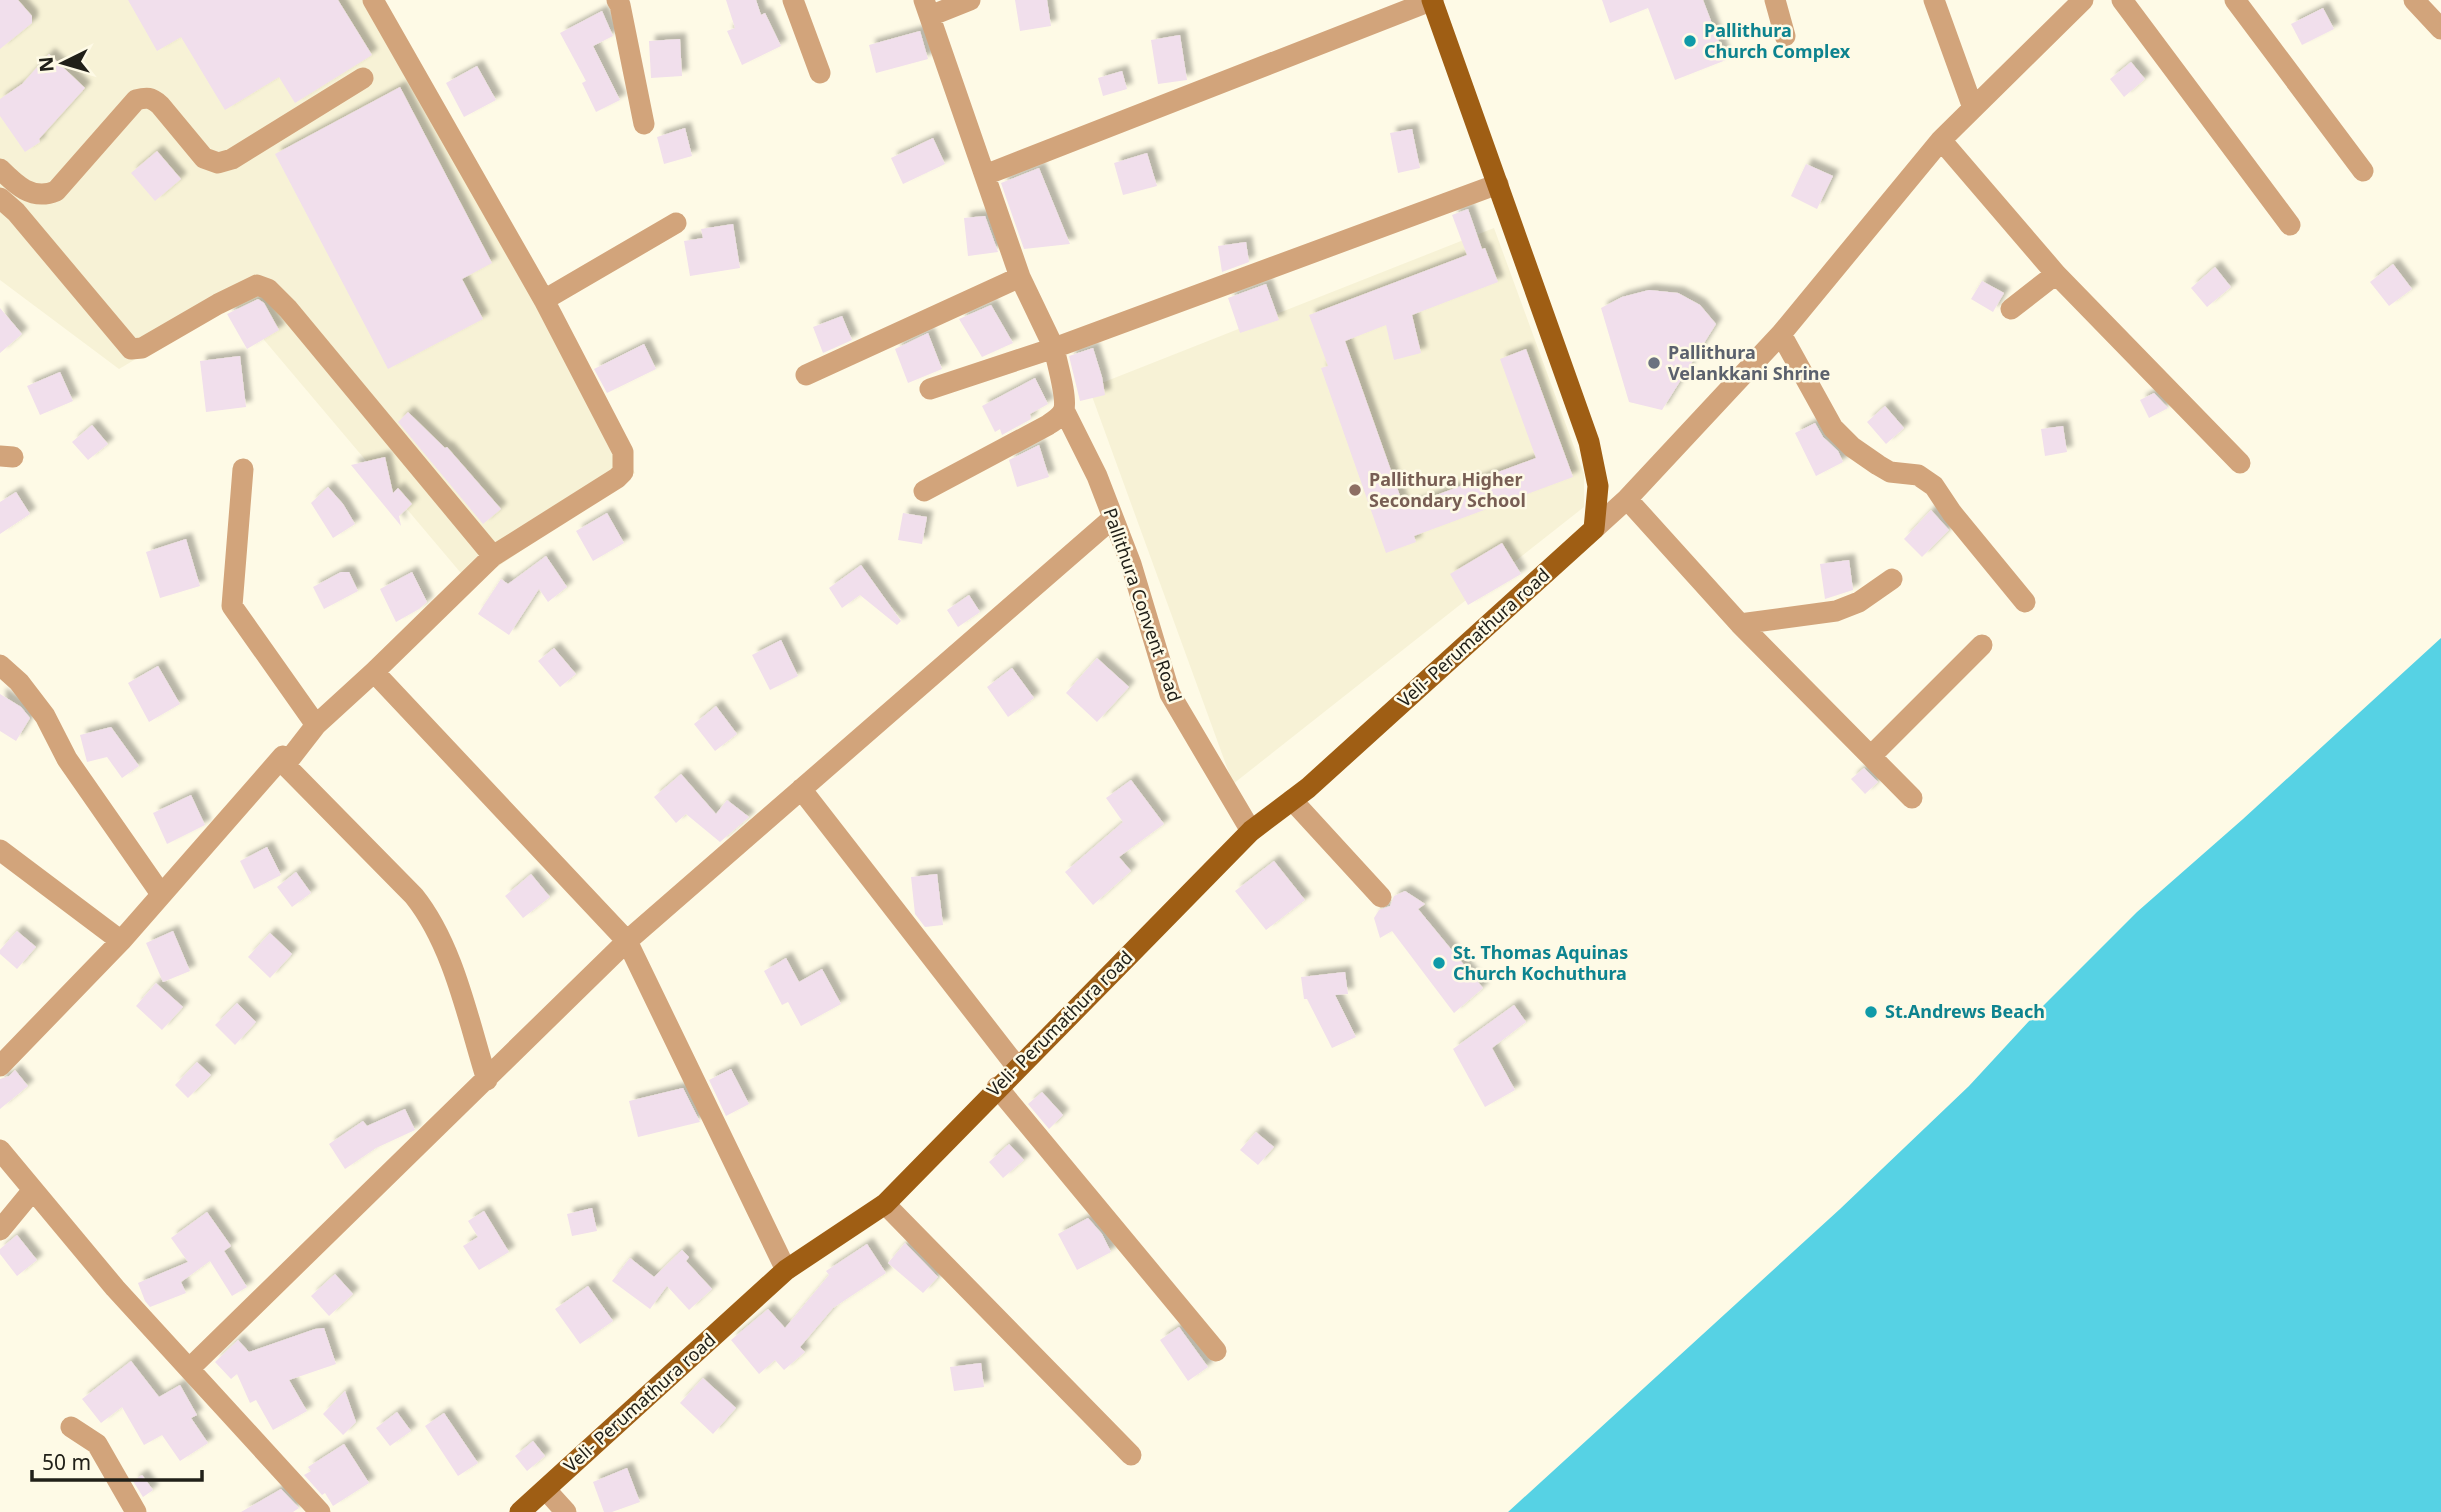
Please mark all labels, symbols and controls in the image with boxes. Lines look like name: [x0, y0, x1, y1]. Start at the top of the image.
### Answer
place label: Pallithura Church Complex: [1704, 18, 1851, 63]
north arrow: [28, 28, 98, 98]
marker: Pallithura Church Complex: [1682, 33, 1698, 49]
text: N: [32, 56, 60, 73]
place label: Pallithura Velankkani Shrine: [1668, 340, 1830, 385]
marker: Pallithura Velankkani Shrine: [1646, 355, 1662, 371]
place label: Pallithura Higher Secondary School: [1369, 467, 1526, 512]
marker: Pallithura Higher Secondary School: [1347, 482, 1363, 498]
street label: Pallithura Convent Road: [1098, 504, 1187, 705]
street label: Veli- Perumathura road: [1392, 563, 1554, 712]
place label: St. Thomas Aquinas Church Kochuthura: [1453, 940, 1628, 985]
street label: Veli- Perumathura road: [981, 945, 1137, 1101]
marker: St. Thomas Aquinas Church Kochuthura: [1431, 955, 1447, 971]
place label: St.Andrews Beach: [1885, 999, 2045, 1023]
marker: St.Andrews Beach: [1863, 1004, 1879, 1020]
street label: Veli- Perumathura road: [558, 1328, 720, 1477]
scale bar: [32, 1438, 201, 1482]
text: 50 m: [42, 1448, 91, 1476]

